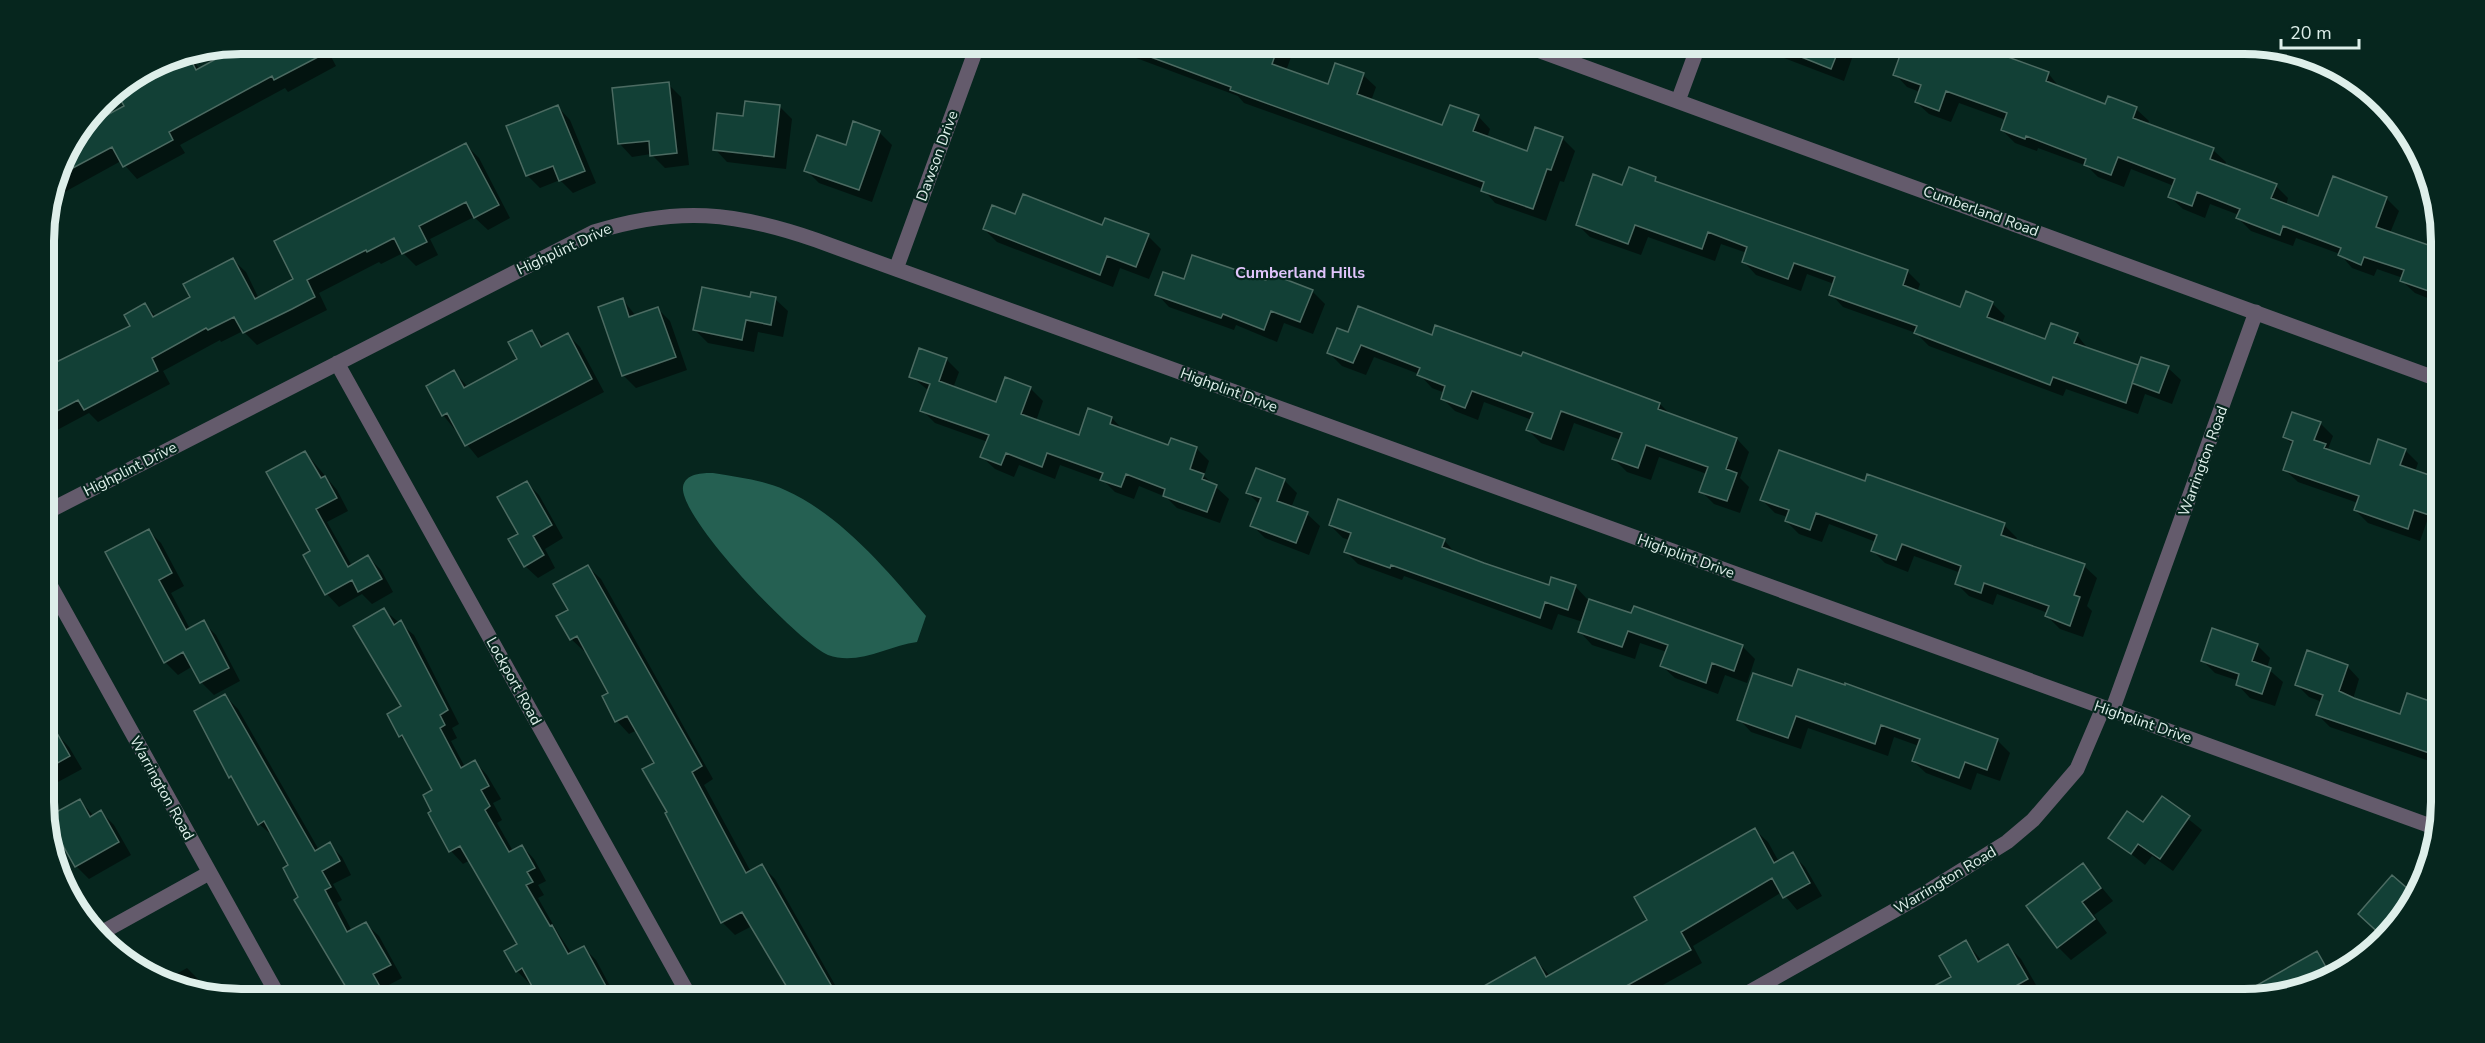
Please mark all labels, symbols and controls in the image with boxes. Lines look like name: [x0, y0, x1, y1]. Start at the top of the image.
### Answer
scale bar: [2281, 12, 2359, 50]
text: 20 m: [2290, 21, 2332, 45]
street label: Dawson Drive: [911, 108, 963, 204]
street label: Cumberland Road: [1920, 181, 2042, 241]
street label: Highplint Drive: [514, 218, 614, 280]
district label: Cumberland Hills: [1235, 262, 1365, 284]
street label: Highplint Drive: [1178, 363, 1280, 417]
street label: Warrington Road: [2174, 403, 2232, 519]
street label: Highplint Drive: [80, 437, 180, 501]
street label: Highplint Drive: [1635, 529, 1737, 583]
street label: Lockport Road: [482, 633, 546, 729]
street label: Highplint Drive: [2091, 696, 2195, 748]
street label: Warrington Road: [125, 732, 199, 844]
street label: Warrington Road: [1890, 842, 2000, 918]

